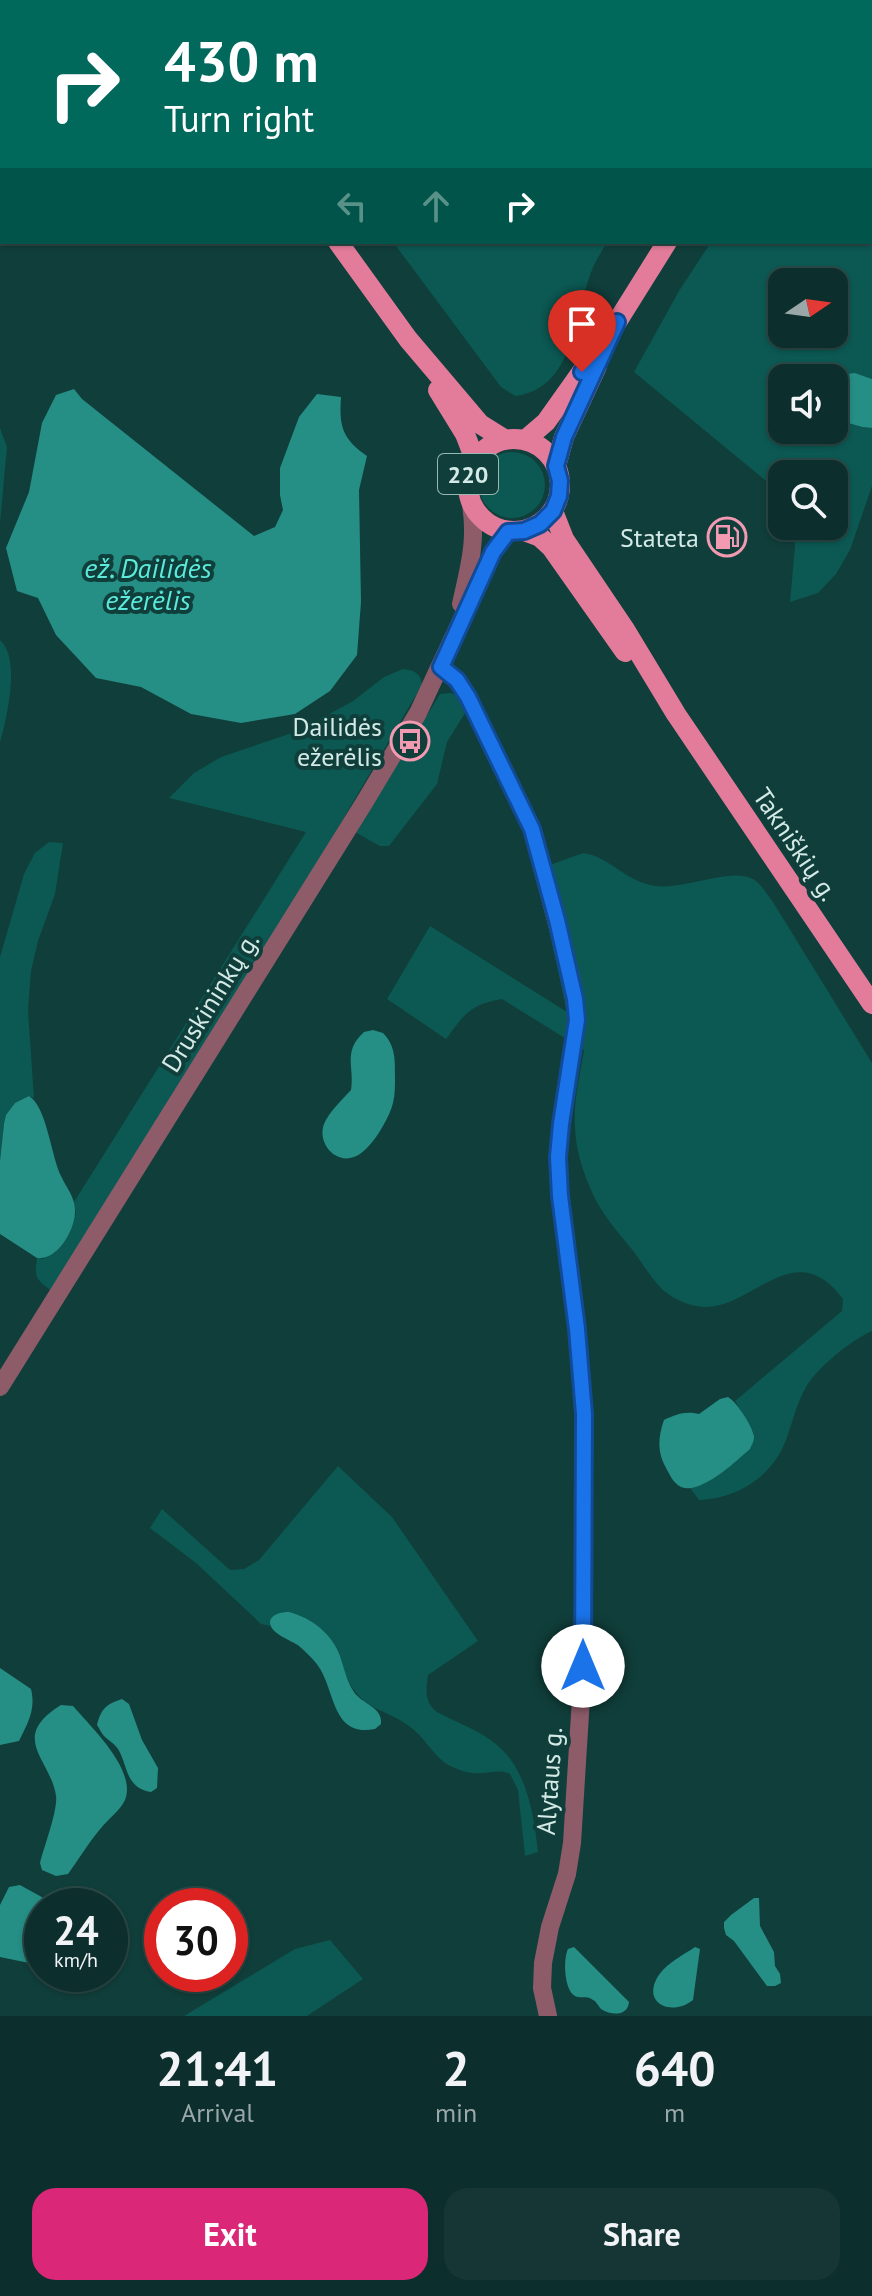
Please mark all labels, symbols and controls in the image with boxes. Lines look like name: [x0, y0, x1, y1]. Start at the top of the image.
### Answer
text: 430 m: [164, 25, 319, 97]
icon: right: [32, 32, 136, 136]
text: Turn right: [164, 95, 314, 142]
icon: left: [330, 184, 374, 228]
icon: ahead: [414, 184, 458, 228]
icon: right: [498, 184, 542, 228]
north arrow: [768, 268, 848, 348]
map controls: [768, 268, 848, 540]
pin: [548, 290, 616, 372]
icon: arrive: [560, 302, 604, 346]
button: sound: [768, 364, 848, 444]
road number: 220: [438, 454, 498, 494]
button: search: [768, 460, 848, 540]
fuel station icon: Stateta: [706, 516, 748, 558]
place label: Stateta: [620, 521, 699, 554]
water label: ež. Dailidės ežerėlis: [84, 549, 212, 618]
place label: Dailidės ežerėlis: [292, 710, 382, 773]
bus stop icon: Dailidės ežerėlis: [389, 720, 431, 762]
street label: Takniškių g.: [746, 781, 846, 907]
street label: Druskininkų g.: [154, 926, 266, 1078]
position arrow: [541, 1624, 625, 1708]
street label: Alytaus g.: [529, 1726, 569, 1836]
speed limit sign: 30: [144, 1888, 248, 1992]
text: 24: [53, 1904, 99, 1956]
text: km/h: [54, 1947, 98, 1973]
text: 21:41: [157, 2037, 278, 2099]
text: 2: [442, 2037, 470, 2099]
text: 640: [634, 2037, 715, 2099]
text: Arrival: [181, 2096, 254, 2129]
text: min: [435, 2096, 477, 2129]
text: m: [664, 2096, 685, 2129]
button: Exit: [32, 2188, 428, 2280]
button: Share: [444, 2188, 840, 2280]

